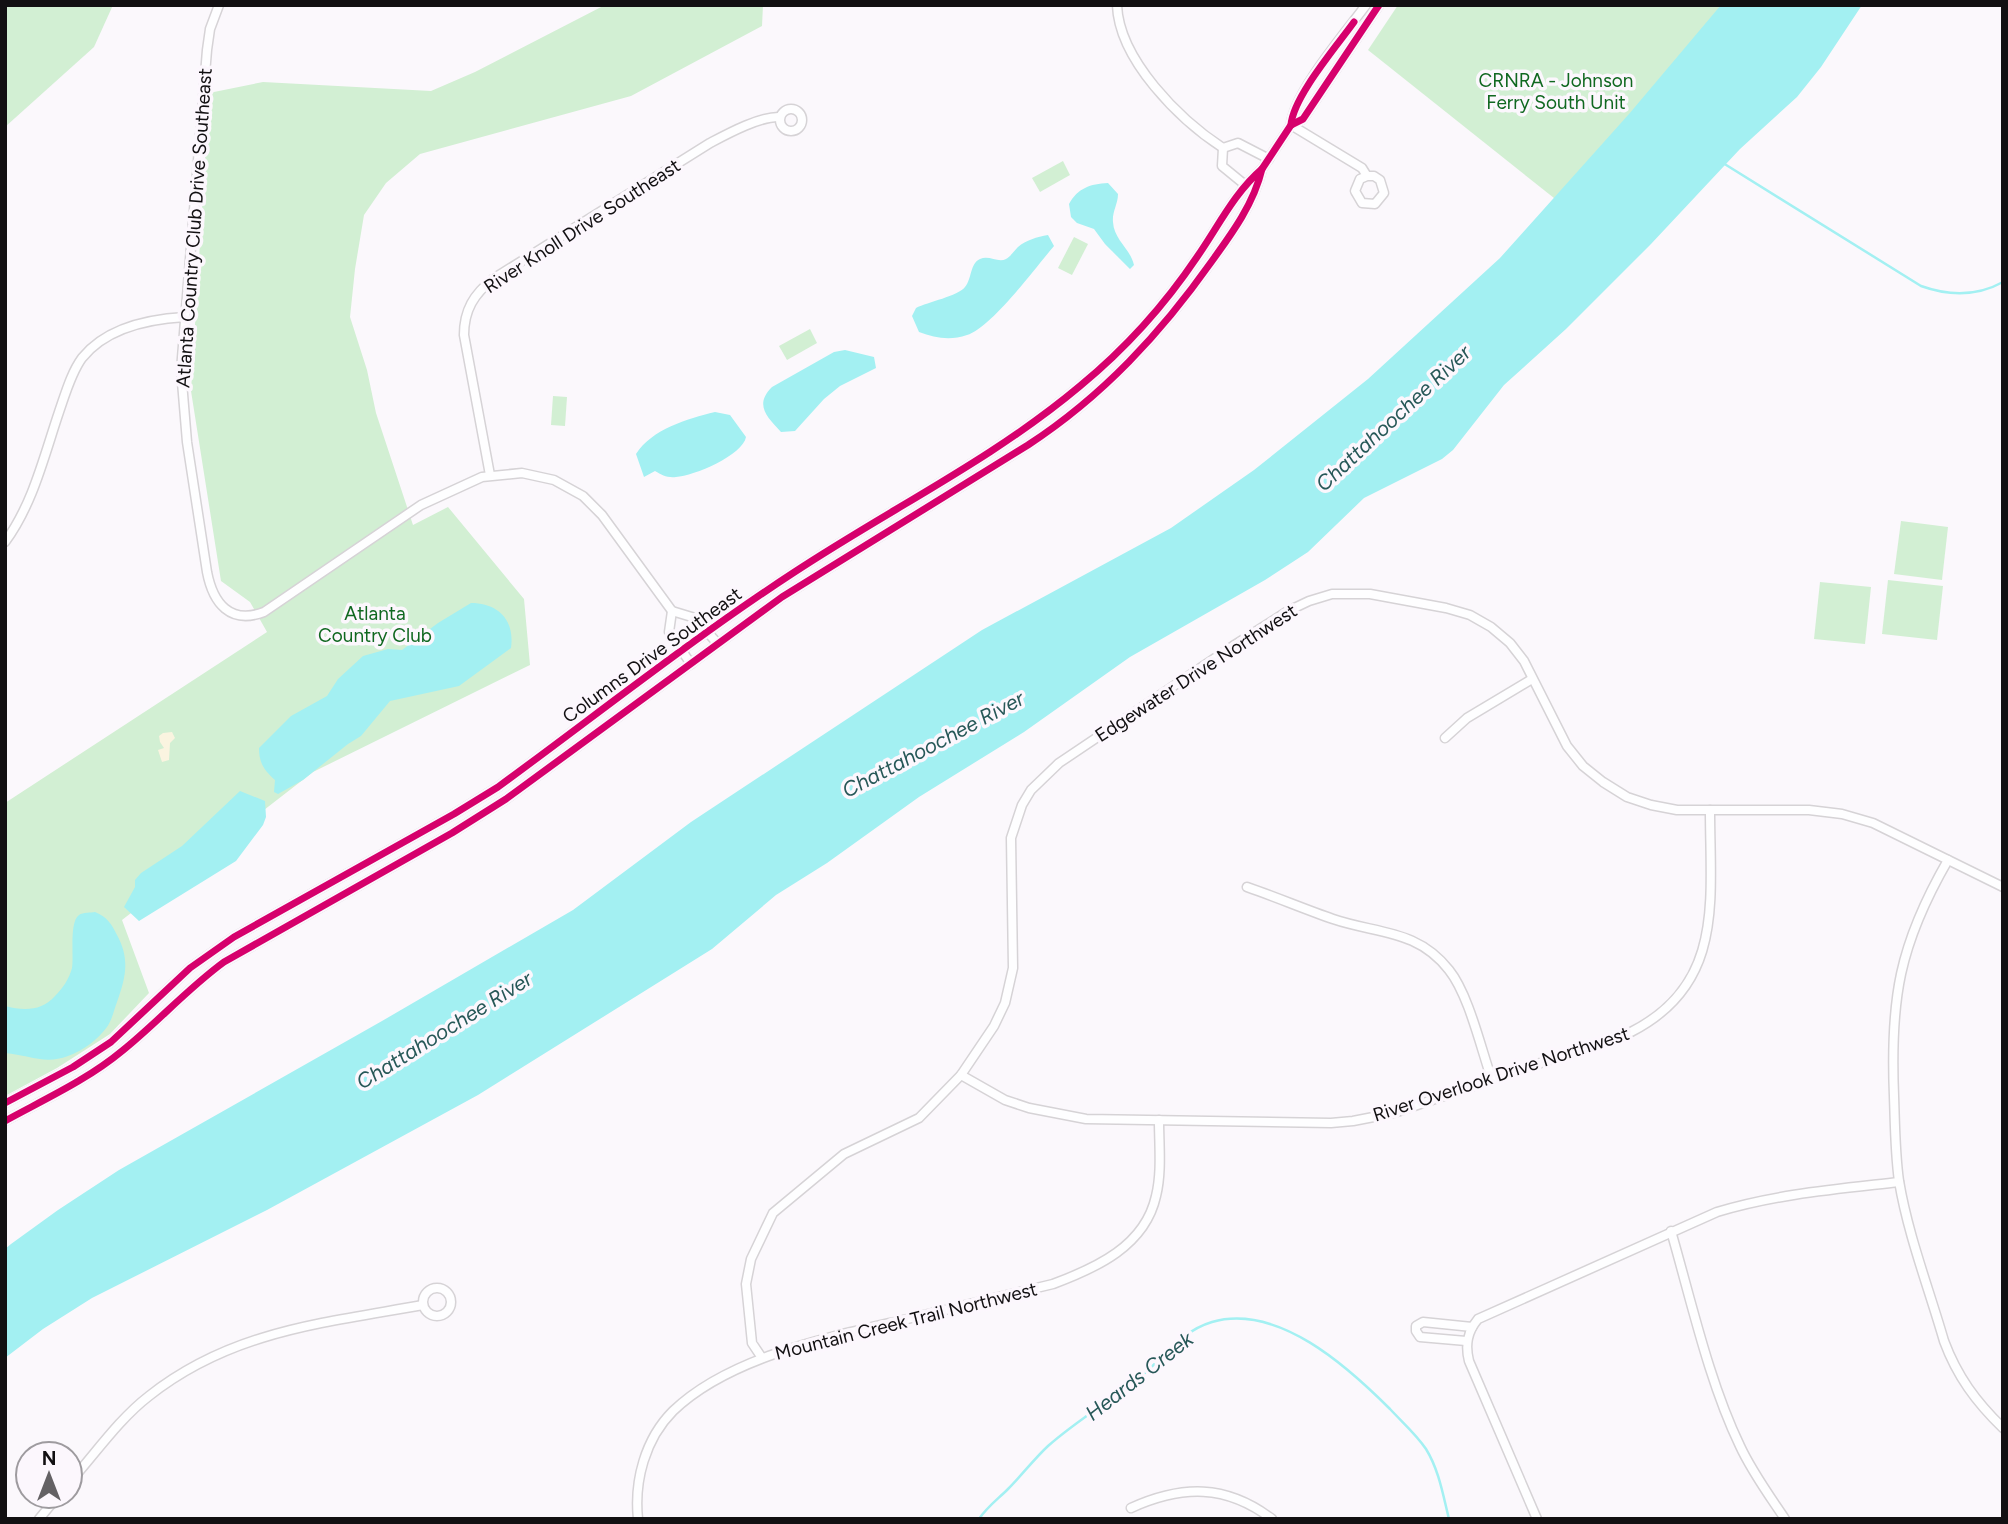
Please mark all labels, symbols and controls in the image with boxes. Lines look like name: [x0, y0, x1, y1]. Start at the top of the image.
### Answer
street label: Atlanta Country Club Drive Southeast: [171, 67, 217, 389]
park label: CRNRA - Johnson Ferry South Unit: [1479, 69, 1633, 114]
street label: River Knoll Drive Southeast: [480, 154, 684, 298]
water label: Chattahoochee River: [1310, 339, 1476, 496]
street label: Columns Drive Southeast: [558, 582, 746, 728]
street label: Edgewater Drive Northwest: [1091, 599, 1301, 747]
park label: Atlanta Country Club: [318, 602, 432, 647]
water label: Chattahoochee River: [838, 685, 1029, 803]
water label: Chattahoochee River: [352, 965, 537, 1094]
street label: River Overlook Drive Northwest: [1370, 1022, 1632, 1126]
street label: Mountain Creek Trail Northwest: [772, 1277, 1040, 1365]
water label: Heards Creek: [1080, 1326, 1198, 1426]
north arrow: [14, 1440, 84, 1510]
text: N: [42, 1447, 56, 1470]

